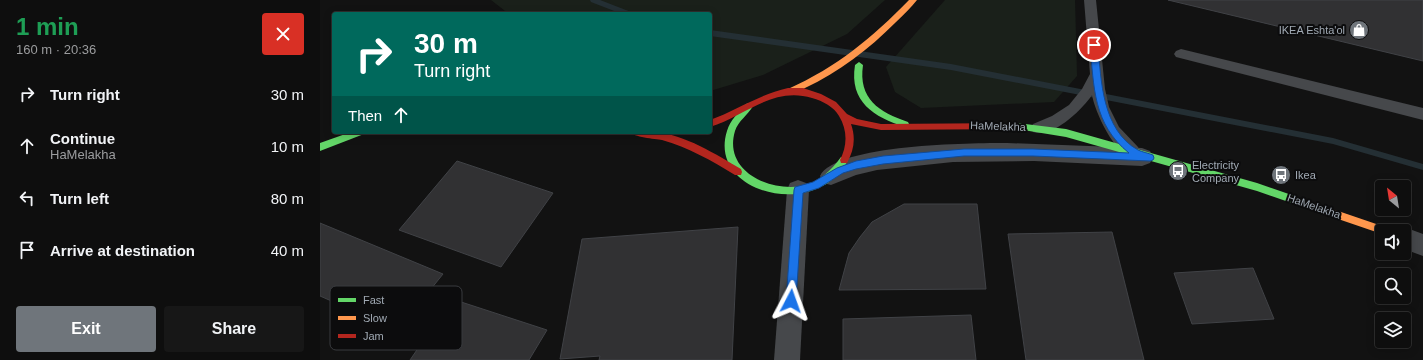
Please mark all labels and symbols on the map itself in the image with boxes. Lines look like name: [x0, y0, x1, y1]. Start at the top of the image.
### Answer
shop icon: IKEA Eshta'ol: [1348, 19, 1370, 41]
place label: IKEA Eshta'ol: [1279, 24, 1345, 36]
pin: [1077, 28, 1111, 62]
street label: HaMelakha: [970, 119, 1027, 133]
place label: Electricity Company: [1192, 159, 1240, 184]
bus stop icon: Electricity Company: [1167, 160, 1189, 182]
bus stop icon: Ikea: [1270, 164, 1292, 186]
place label: Ikea: [1295, 169, 1317, 181]
north arrow: [1375, 180, 1411, 216]
street label: HaMelakha: [1286, 191, 1343, 221]
position arrow: [770, 280, 812, 322]
legend: [330, 286, 462, 350]
text: Fast: [363, 294, 384, 306]
text: Slow: [363, 312, 387, 324]
text: Jam: [363, 330, 384, 342]

